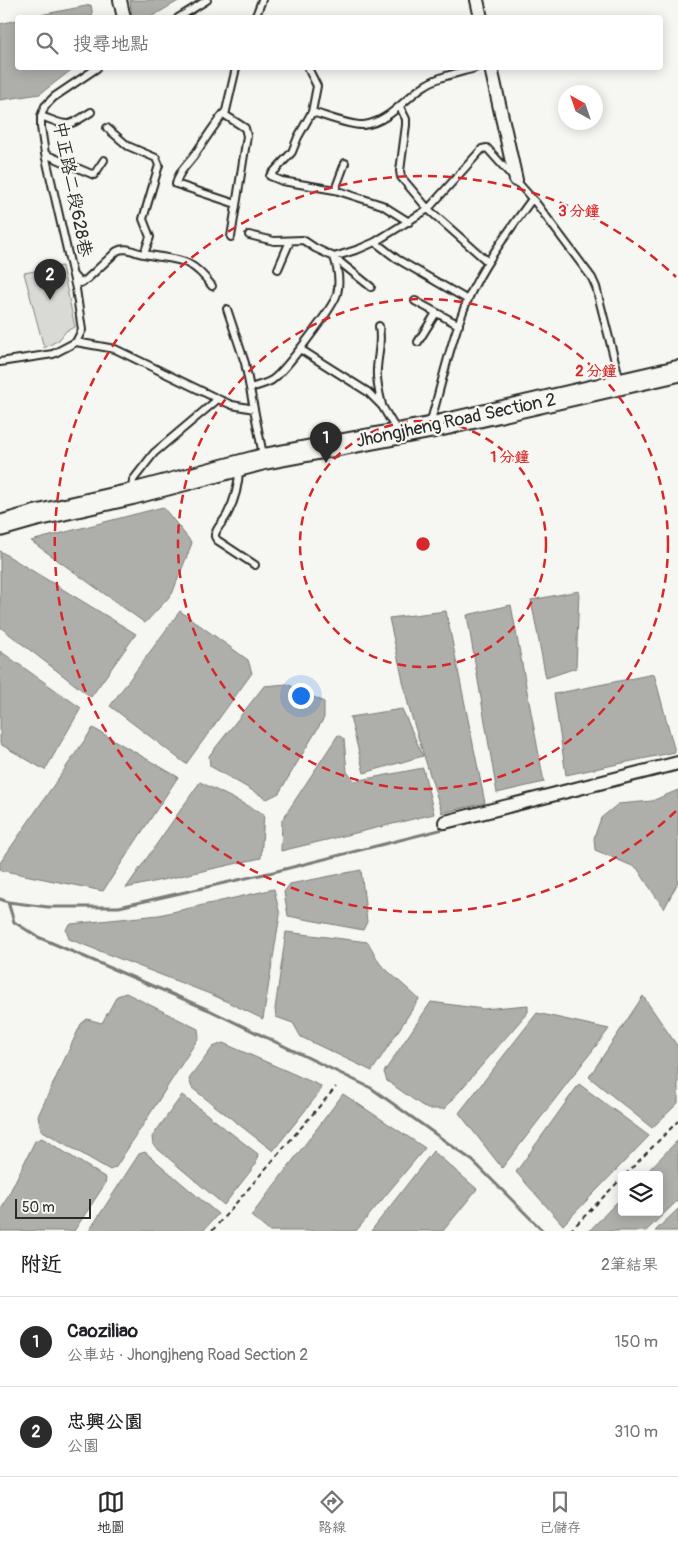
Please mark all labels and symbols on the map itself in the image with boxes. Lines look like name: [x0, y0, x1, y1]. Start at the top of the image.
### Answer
north arrow: [558, 85, 603, 130]
street label: 中正路二段628巷: [48, 119, 97, 259]
text: 3 分鐘: [558, 202, 600, 221]
pin: 2: [34, 259, 66, 300]
text: 2 分鐘: [575, 362, 617, 381]
street label: Jhongjheng Road Section 2: [354, 388, 558, 453]
pin: 1: [310, 422, 342, 463]
text: 1 分鐘: [490, 448, 530, 467]
centre of rings: [414, 535, 432, 553]
your location: [288, 683, 314, 709]
scale bar: [15, 1196, 91, 1219]

